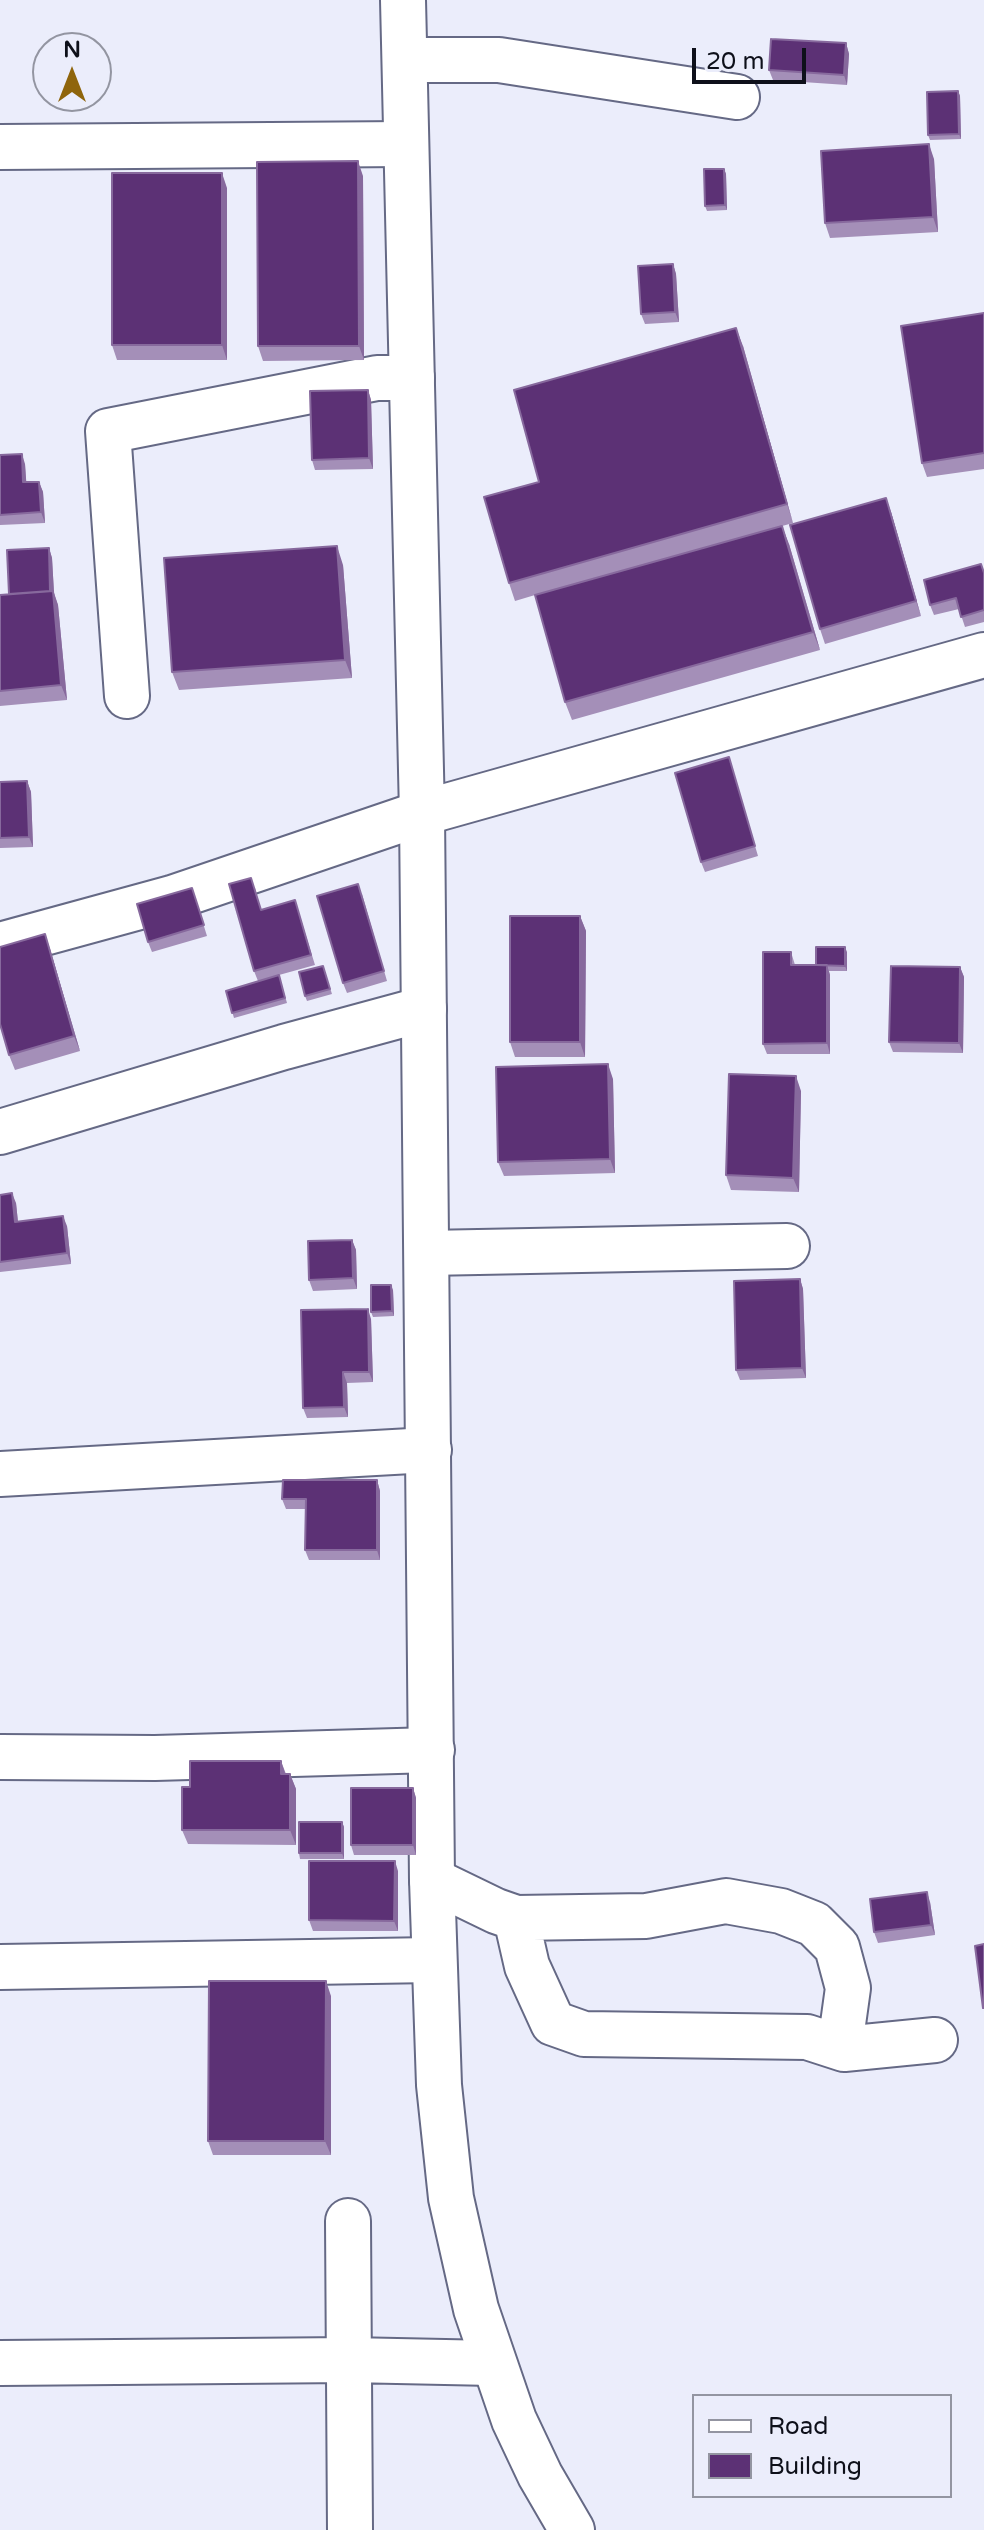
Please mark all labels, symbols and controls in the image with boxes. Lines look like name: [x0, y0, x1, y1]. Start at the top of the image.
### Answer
north arrow: [32, 32, 112, 112]
scale bar: [696, 32, 810, 82]
text: N: [63, 37, 81, 63]
text: 20 m: [706, 47, 764, 76]
legend: [692, 2394, 952, 2498]
text: Road: [768, 2412, 828, 2441]
text: Building: [768, 2452, 862, 2481]

